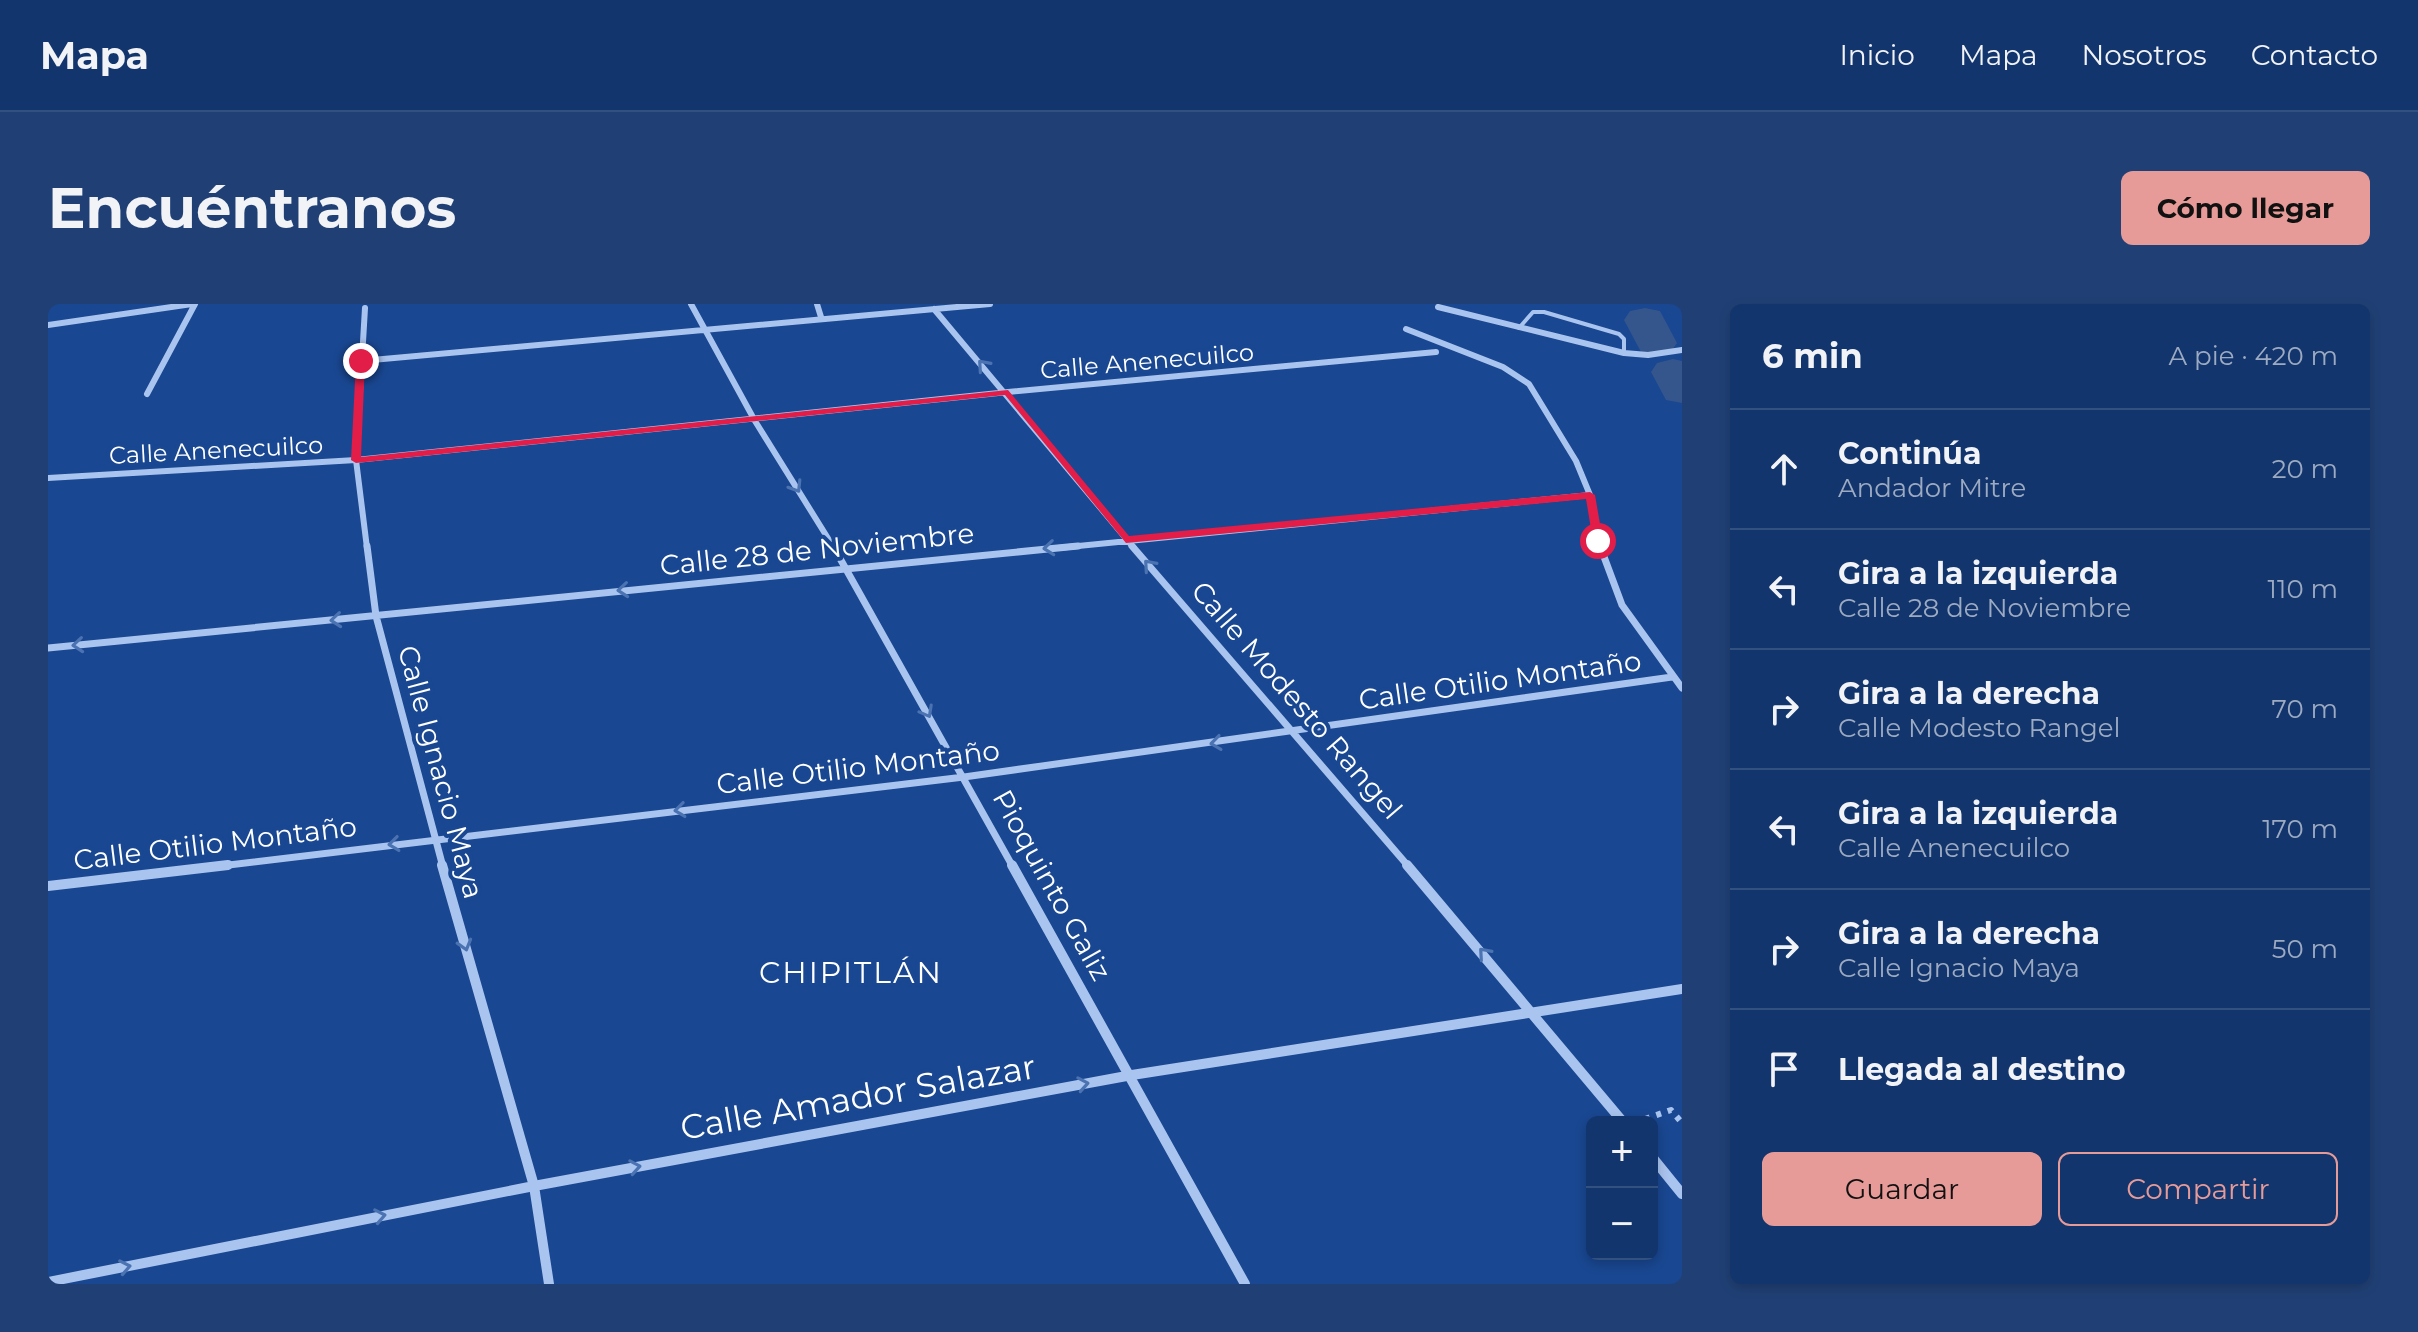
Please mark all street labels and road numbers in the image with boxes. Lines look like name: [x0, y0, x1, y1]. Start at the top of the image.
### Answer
street label: Calle Anenecuilco: [1039, 337, 1255, 385]
street label: Calle Anenecuilco: [108, 430, 324, 470]
street label: Calle 28 de Noviembre: [658, 516, 976, 582]
street label: Calle Modesto Rangel: [1184, 574, 1410, 826]
street label: Calle Ignacio Maya: [391, 642, 491, 902]
street label: Calle Otilio Montaño: [1357, 643, 1643, 717]
street label: Calle Otilio Montaño: [714, 733, 1002, 801]
street label: Pioquinto Galiz: [986, 784, 1118, 986]
street label: Calle Otilio Montaño: [71, 809, 359, 877]
street label: Calle Amador Salazar: [677, 1045, 1039, 1149]

